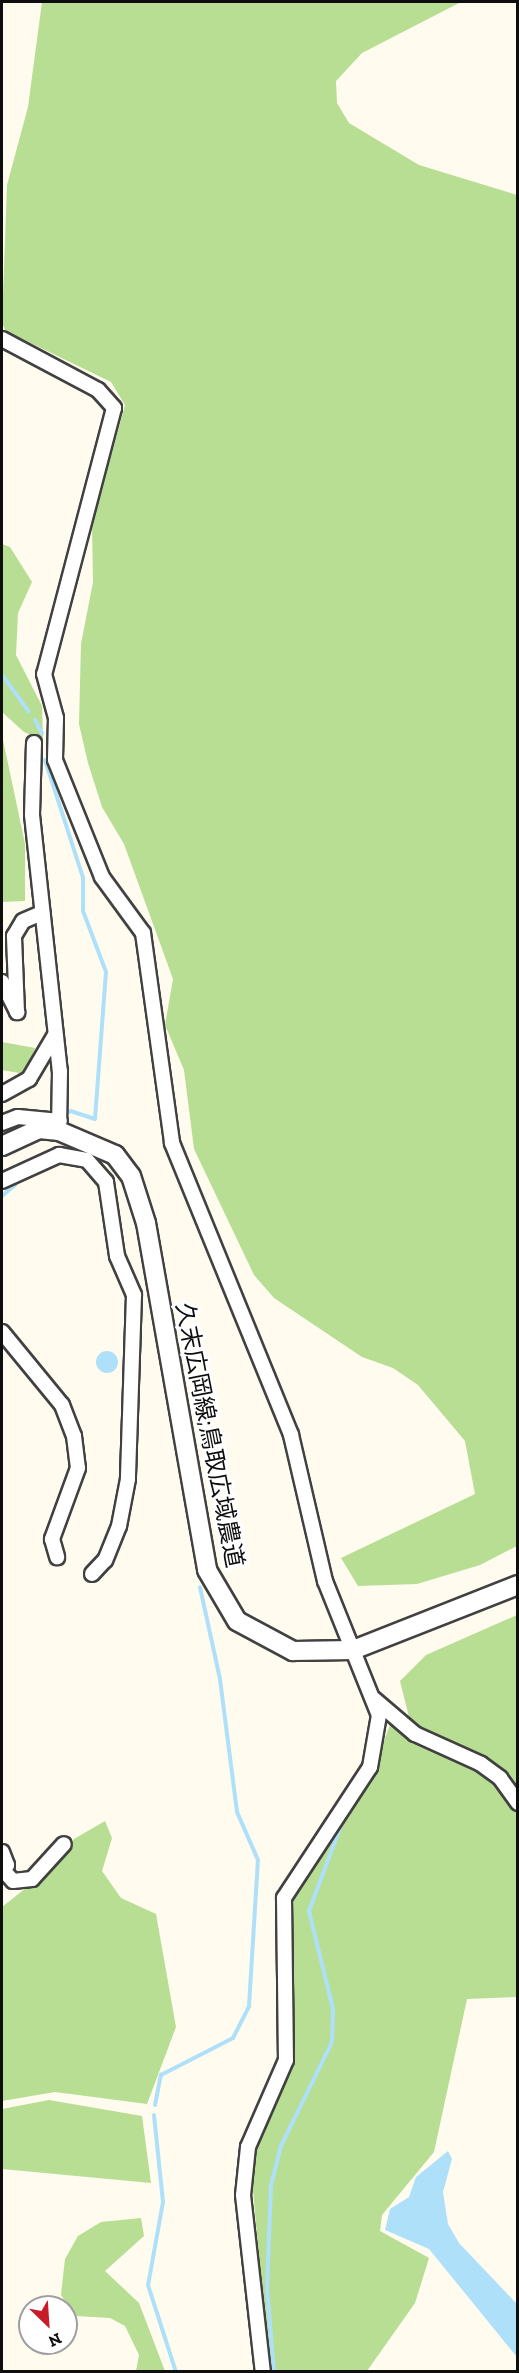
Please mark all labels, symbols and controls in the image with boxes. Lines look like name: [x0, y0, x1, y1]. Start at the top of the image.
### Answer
street label: 久末広岡線;鳥取広域農道: [170, 1300, 250, 1570]
north arrow: [18, 2295, 78, 2355]
text: N: [45, 2329, 65, 2351]

